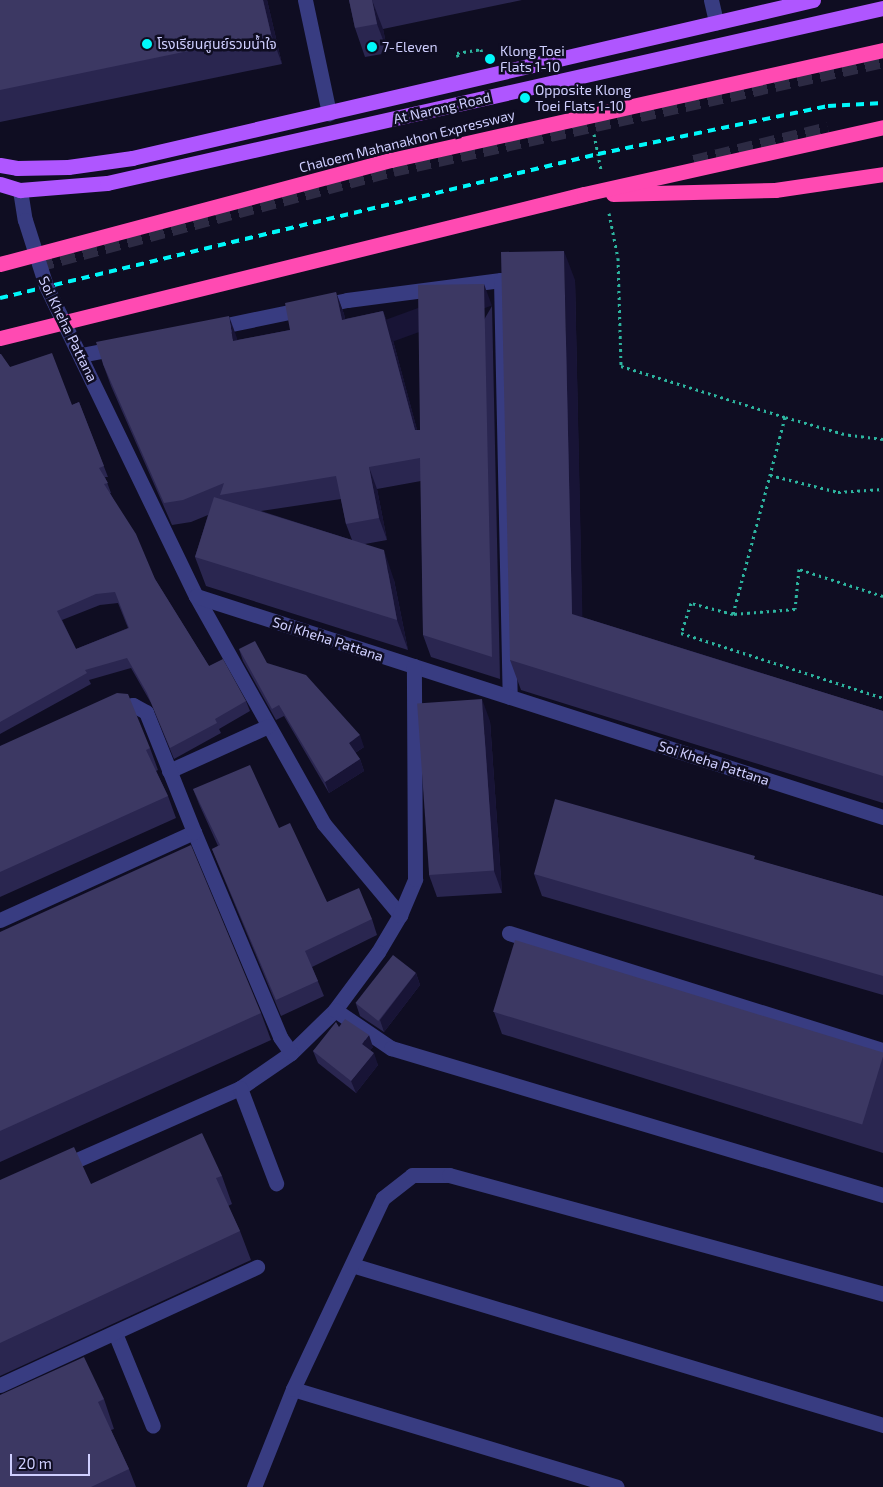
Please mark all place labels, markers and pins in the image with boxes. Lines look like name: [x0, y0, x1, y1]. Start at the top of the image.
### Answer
place label: โรงเรียนศูนย์รวมน้ำใจ: [157, 36, 277, 52]
marker: โรงเรียนศูนย์รวมน้ำใจ: [141, 38, 153, 50]
place label: 7-Eleven: [382, 39, 438, 55]
marker: 7-Eleven: [366, 41, 378, 53]
place label: Klong Toei Flats 1-10: [500, 43, 565, 75]
marker: Klong Toei Flats 1-10: [484, 53, 496, 65]
place label: Opposite Klong Toei Flats 1-10: [535, 82, 631, 114]
marker: Opposite Klong Toei Flats 1-10: [519, 92, 531, 104]

